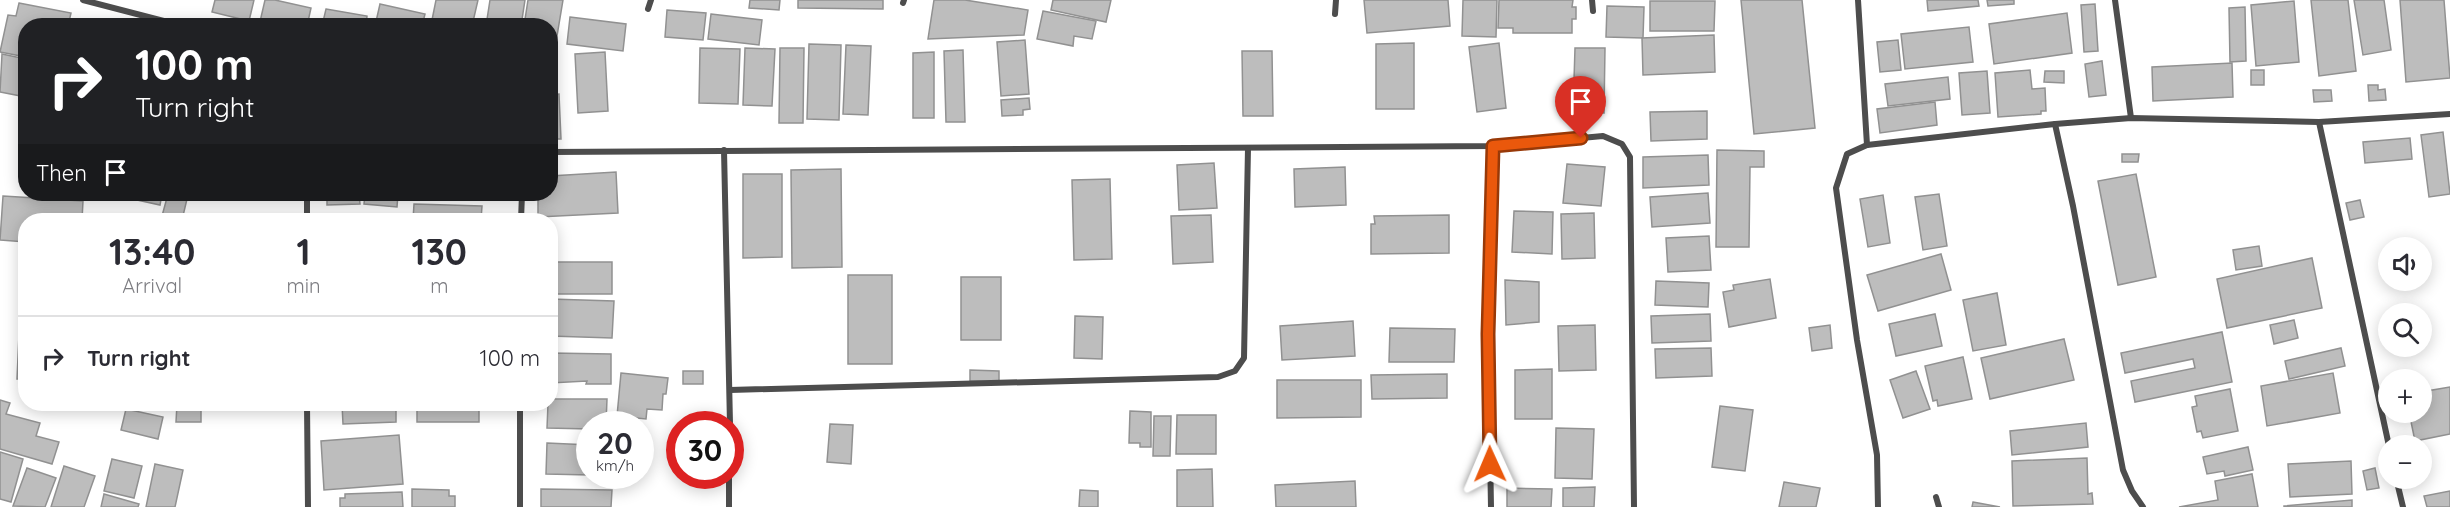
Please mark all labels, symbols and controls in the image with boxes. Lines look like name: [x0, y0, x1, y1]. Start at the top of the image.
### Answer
text: 100 m: [135, 38, 253, 91]
icon: right: [36, 42, 114, 120]
pin: [1555, 76, 1606, 138]
icon: arrive: [1564, 85, 1597, 118]
text: Turn right: [135, 90, 254, 124]
icon: arrive: [99, 156, 132, 189]
text: Then: [36, 159, 87, 187]
text: 13:40: [109, 229, 195, 274]
text: 1: [296, 229, 310, 274]
text: 130: [412, 229, 467, 274]
map controls: [2378, 237, 2432, 489]
button: sound: [2378, 237, 2432, 291]
text: Arrival: [122, 273, 182, 298]
text: min: [286, 273, 321, 298]
text: m: [430, 273, 448, 298]
button: search: [2378, 303, 2432, 357]
icon: right: [36, 342, 69, 375]
text: Turn right: [87, 344, 191, 372]
text: 100 m: [480, 344, 540, 372]
button: +: [2378, 369, 2432, 423]
speed limit sign: 30: [666, 411, 744, 489]
text: 20: [597, 424, 633, 462]
position arrow: [1458, 432, 1522, 496]
button: −: [2378, 435, 2432, 489]
text: km/h: [596, 456, 634, 475]

